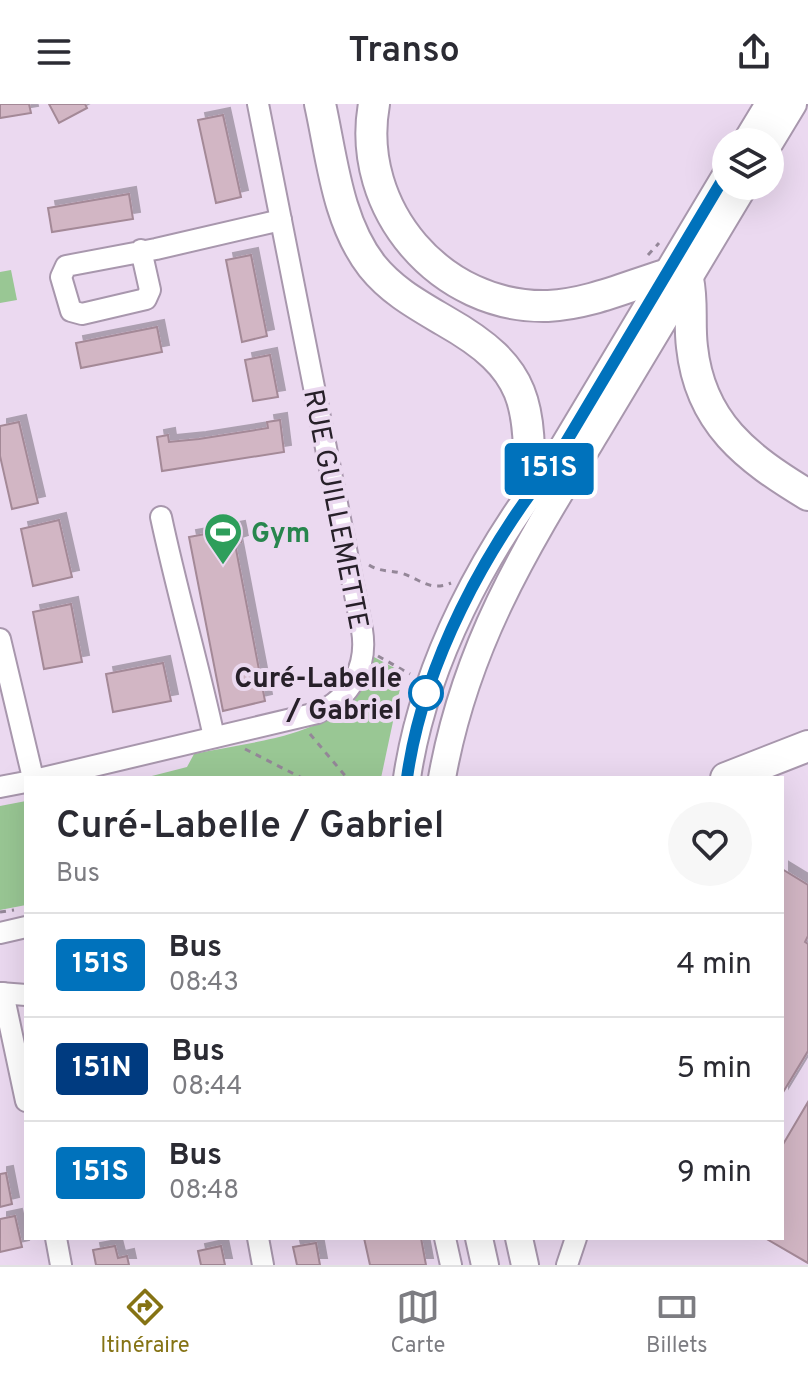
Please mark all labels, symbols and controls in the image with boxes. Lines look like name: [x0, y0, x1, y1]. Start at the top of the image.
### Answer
text: Transo: [348, 29, 460, 75]
icon: menu: [32, 30, 76, 74]
icon: share: [732, 30, 776, 74]
map controls: [712, 128, 784, 200]
button: layers: [712, 128, 784, 200]
street label: RUE GUILLEMETTE: [293, 386, 375, 633]
line badge: 151S: [493, 443, 605, 495]
text: 151S: [521, 451, 577, 487]
sports icon: Gym: [202, 511, 244, 566]
place label: Gym: [251, 517, 310, 553]
place label: Curé-Labelle / Gabriel: [234, 662, 402, 730]
marker: Curé-Labelle / Gabriel: [409, 676, 443, 710]
button: heart: [668, 802, 752, 886]
text: Curé-Labelle / Gabriel: [56, 803, 444, 852]
text: Bus: [56, 858, 100, 891]
text: Bus: [169, 930, 222, 967]
text: 151S: [72, 947, 129, 983]
text: 4 min: [676, 947, 752, 984]
text: 08:43: [169, 967, 239, 1000]
text: Bus: [172, 1034, 225, 1071]
text: 151N: [72, 1051, 132, 1087]
text: 5 min: [676, 1051, 752, 1088]
text: 08:44: [172, 1071, 242, 1104]
text: Bus: [169, 1138, 222, 1175]
text: 151S: [72, 1155, 129, 1191]
text: 9 min: [677, 1155, 752, 1192]
text: 08:48: [169, 1175, 239, 1208]
tab: Itinéraire: [100, 1285, 190, 1360]
tab: Carte: [390, 1285, 445, 1360]
tab: Billets: [646, 1285, 708, 1360]

